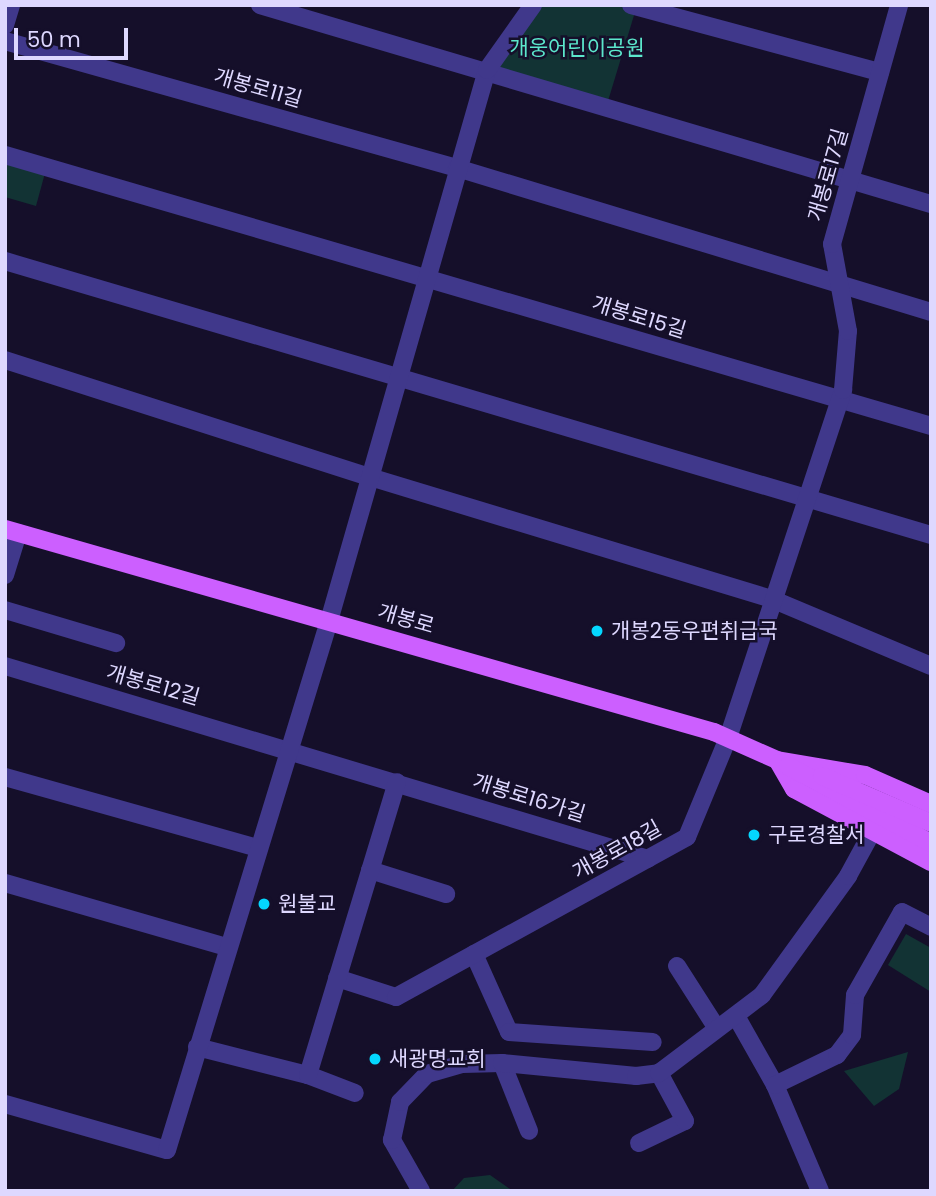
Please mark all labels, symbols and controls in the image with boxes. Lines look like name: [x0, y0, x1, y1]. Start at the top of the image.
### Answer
scale bar: [18, 14, 131, 58]
text: 50 m: [27, 25, 81, 54]
park label: 개웅어린이공원: [509, 35, 645, 61]
street label: 개봉로11길: [211, 63, 305, 113]
street label: 개봉로17길: [803, 126, 853, 224]
street label: 개봉로15길: [589, 291, 689, 343]
street label: 개봉로: [375, 599, 437, 639]
place label: 개봉2동우편취급국: [611, 618, 778, 644]
marker: 개봉2동우편취급국: [589, 623, 605, 639]
street label: 개봉로12길: [103, 660, 203, 710]
street label: 개봉로16가길: [470, 769, 588, 827]
street label: 개봉로18길: [568, 815, 666, 885]
place label: 구로경찰서: [768, 822, 865, 848]
marker: 구로경찰서: [746, 827, 762, 843]
place label: 원불교: [278, 891, 336, 917]
marker: 원불교: [256, 896, 272, 912]
place label: 새광명교회: [389, 1046, 486, 1072]
marker: 새광명교회: [367, 1051, 383, 1067]

